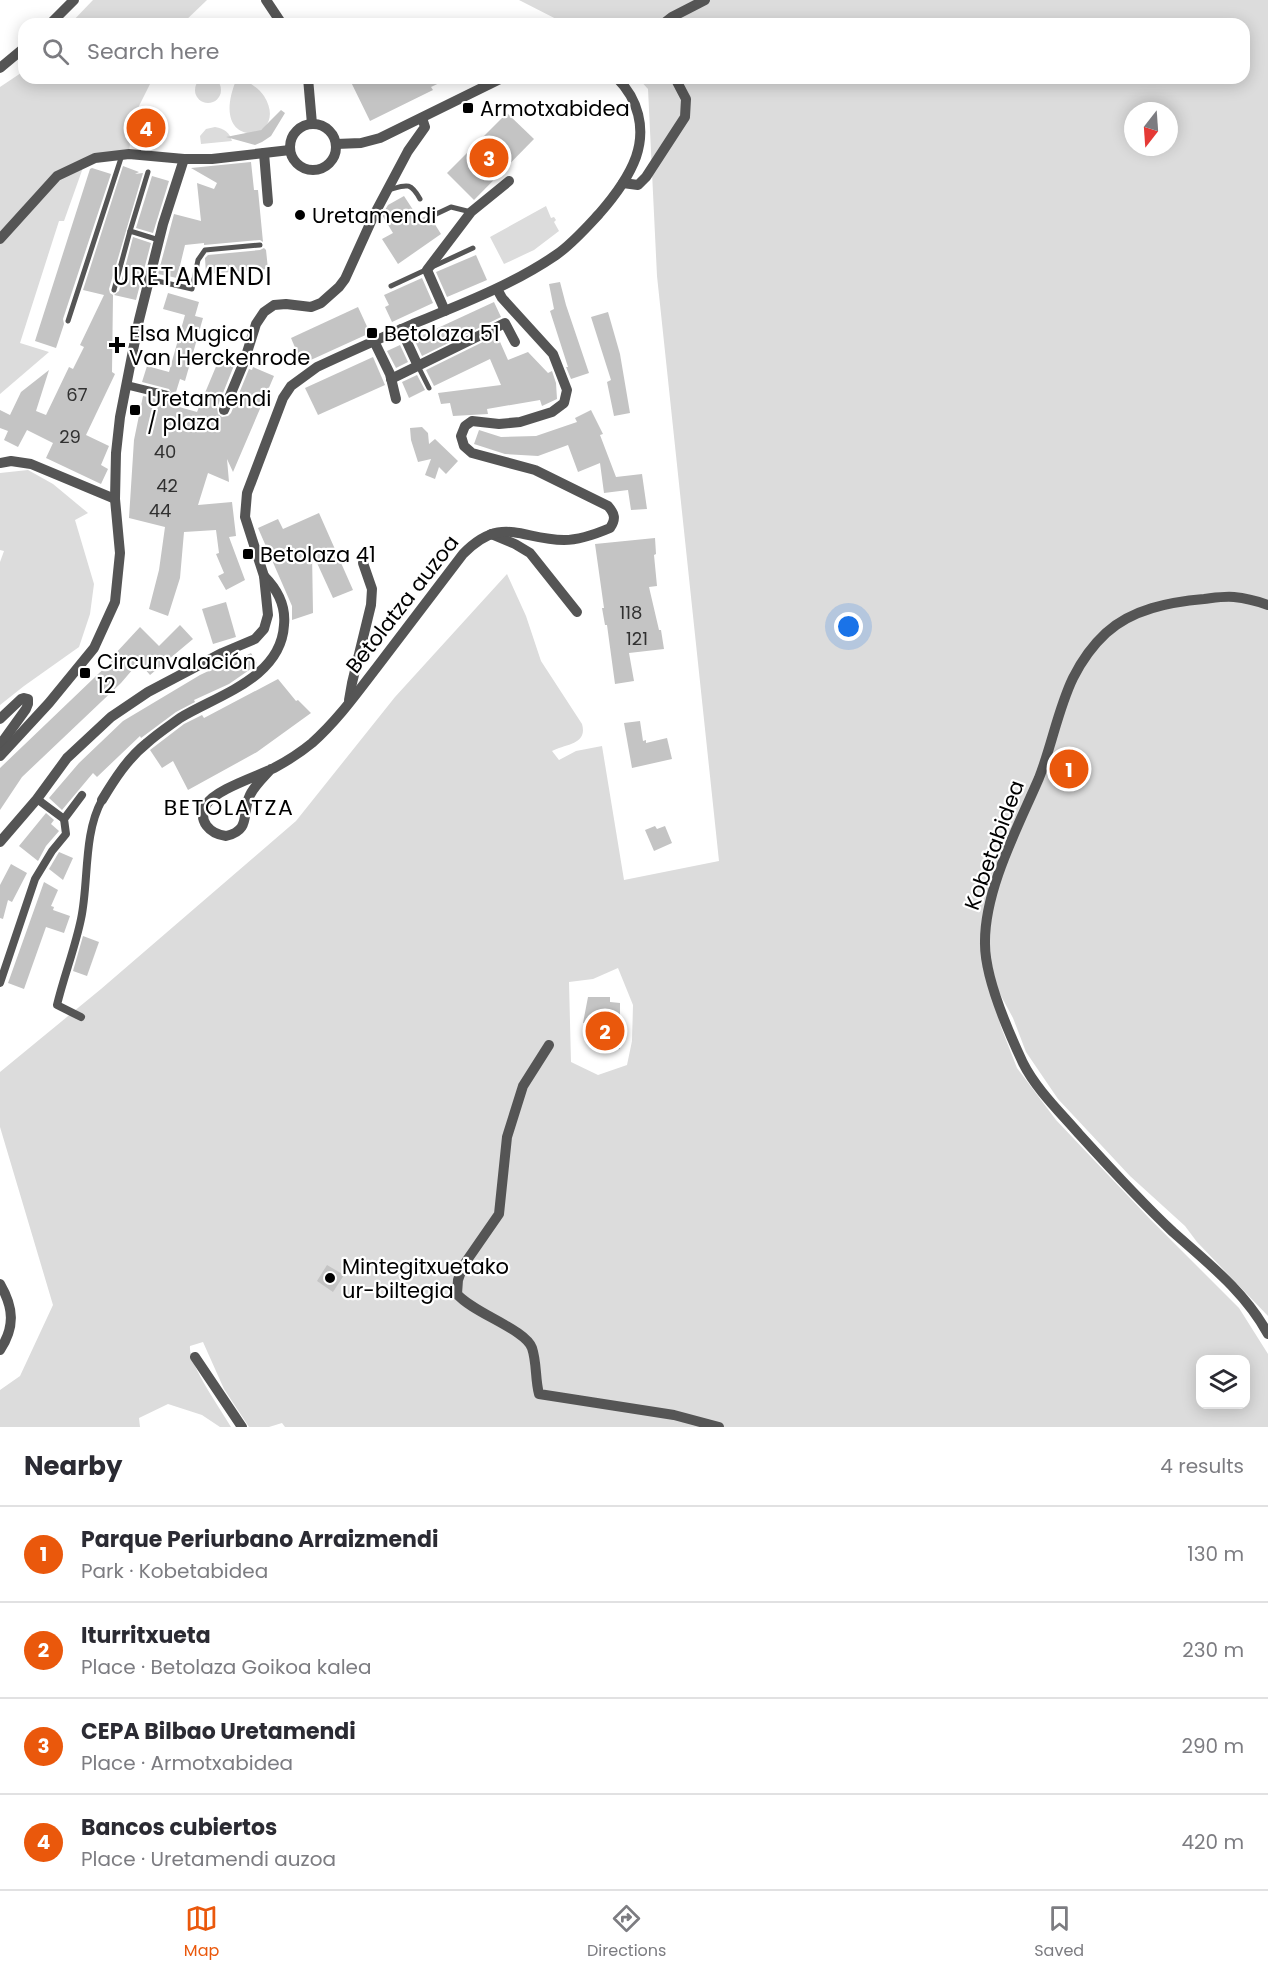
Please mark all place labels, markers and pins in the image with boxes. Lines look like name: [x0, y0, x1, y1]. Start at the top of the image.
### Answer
place label: Armotxabidea: [480, 94, 630, 123]
marker: Armotxabidea: [461, 101, 475, 115]
pin: 4: [126, 106, 166, 150]
pin: 3: [470, 136, 508, 180]
place label: Uretamendi: [312, 201, 436, 230]
marker: Uretamendi: [293, 208, 307, 222]
place label: Elsa Mugica Van Herckenrode: [129, 319, 310, 372]
place label: Betolaza 51: [384, 319, 500, 348]
marker: Betolaza 51: [365, 326, 379, 340]
marker: Elsa Mugica Van Herckenrode: [110, 338, 124, 352]
place label: Uretamendi / plaza: [147, 384, 271, 437]
marker: Uretamendi / plaza: [128, 403, 142, 417]
place label: Betolaza 41: [260, 540, 376, 569]
marker: Betolaza 41: [241, 547, 255, 561]
place label: Circunvalación 12: [97, 647, 256, 700]
marker: Circunvalación 12: [78, 666, 92, 680]
pin: 1: [1050, 746, 1088, 792]
pin: 2: [586, 1008, 624, 1054]
place label: Mintegitxuetako ur-biltegia: [342, 1252, 509, 1305]
marker: Mintegitxuetako ur-biltegia: [323, 1271, 337, 1285]

